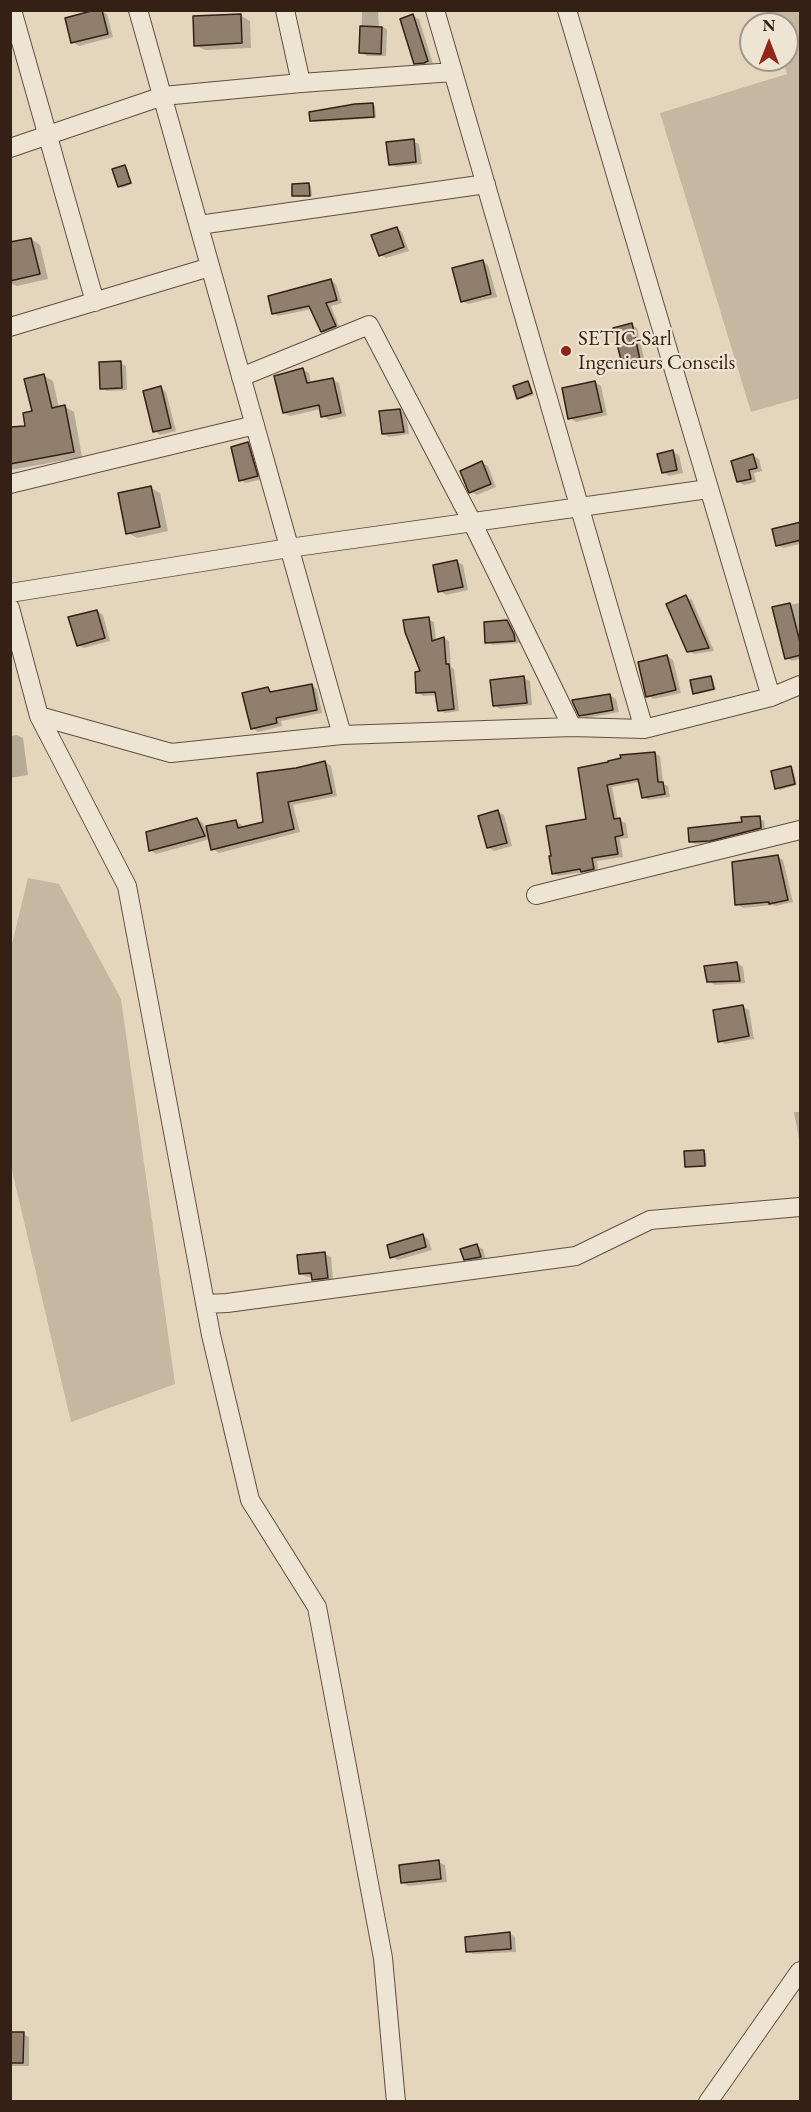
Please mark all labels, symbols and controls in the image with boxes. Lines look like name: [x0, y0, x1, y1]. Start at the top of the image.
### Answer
north arrow: [739, 12, 799, 72]
text: N: [763, 15, 775, 36]
place label: SETIC-Sarl Ingenieurs Conseils: [578, 326, 735, 376]
marker: SETIC-Sarl Ingenieurs Conseils: [559, 344, 573, 358]

